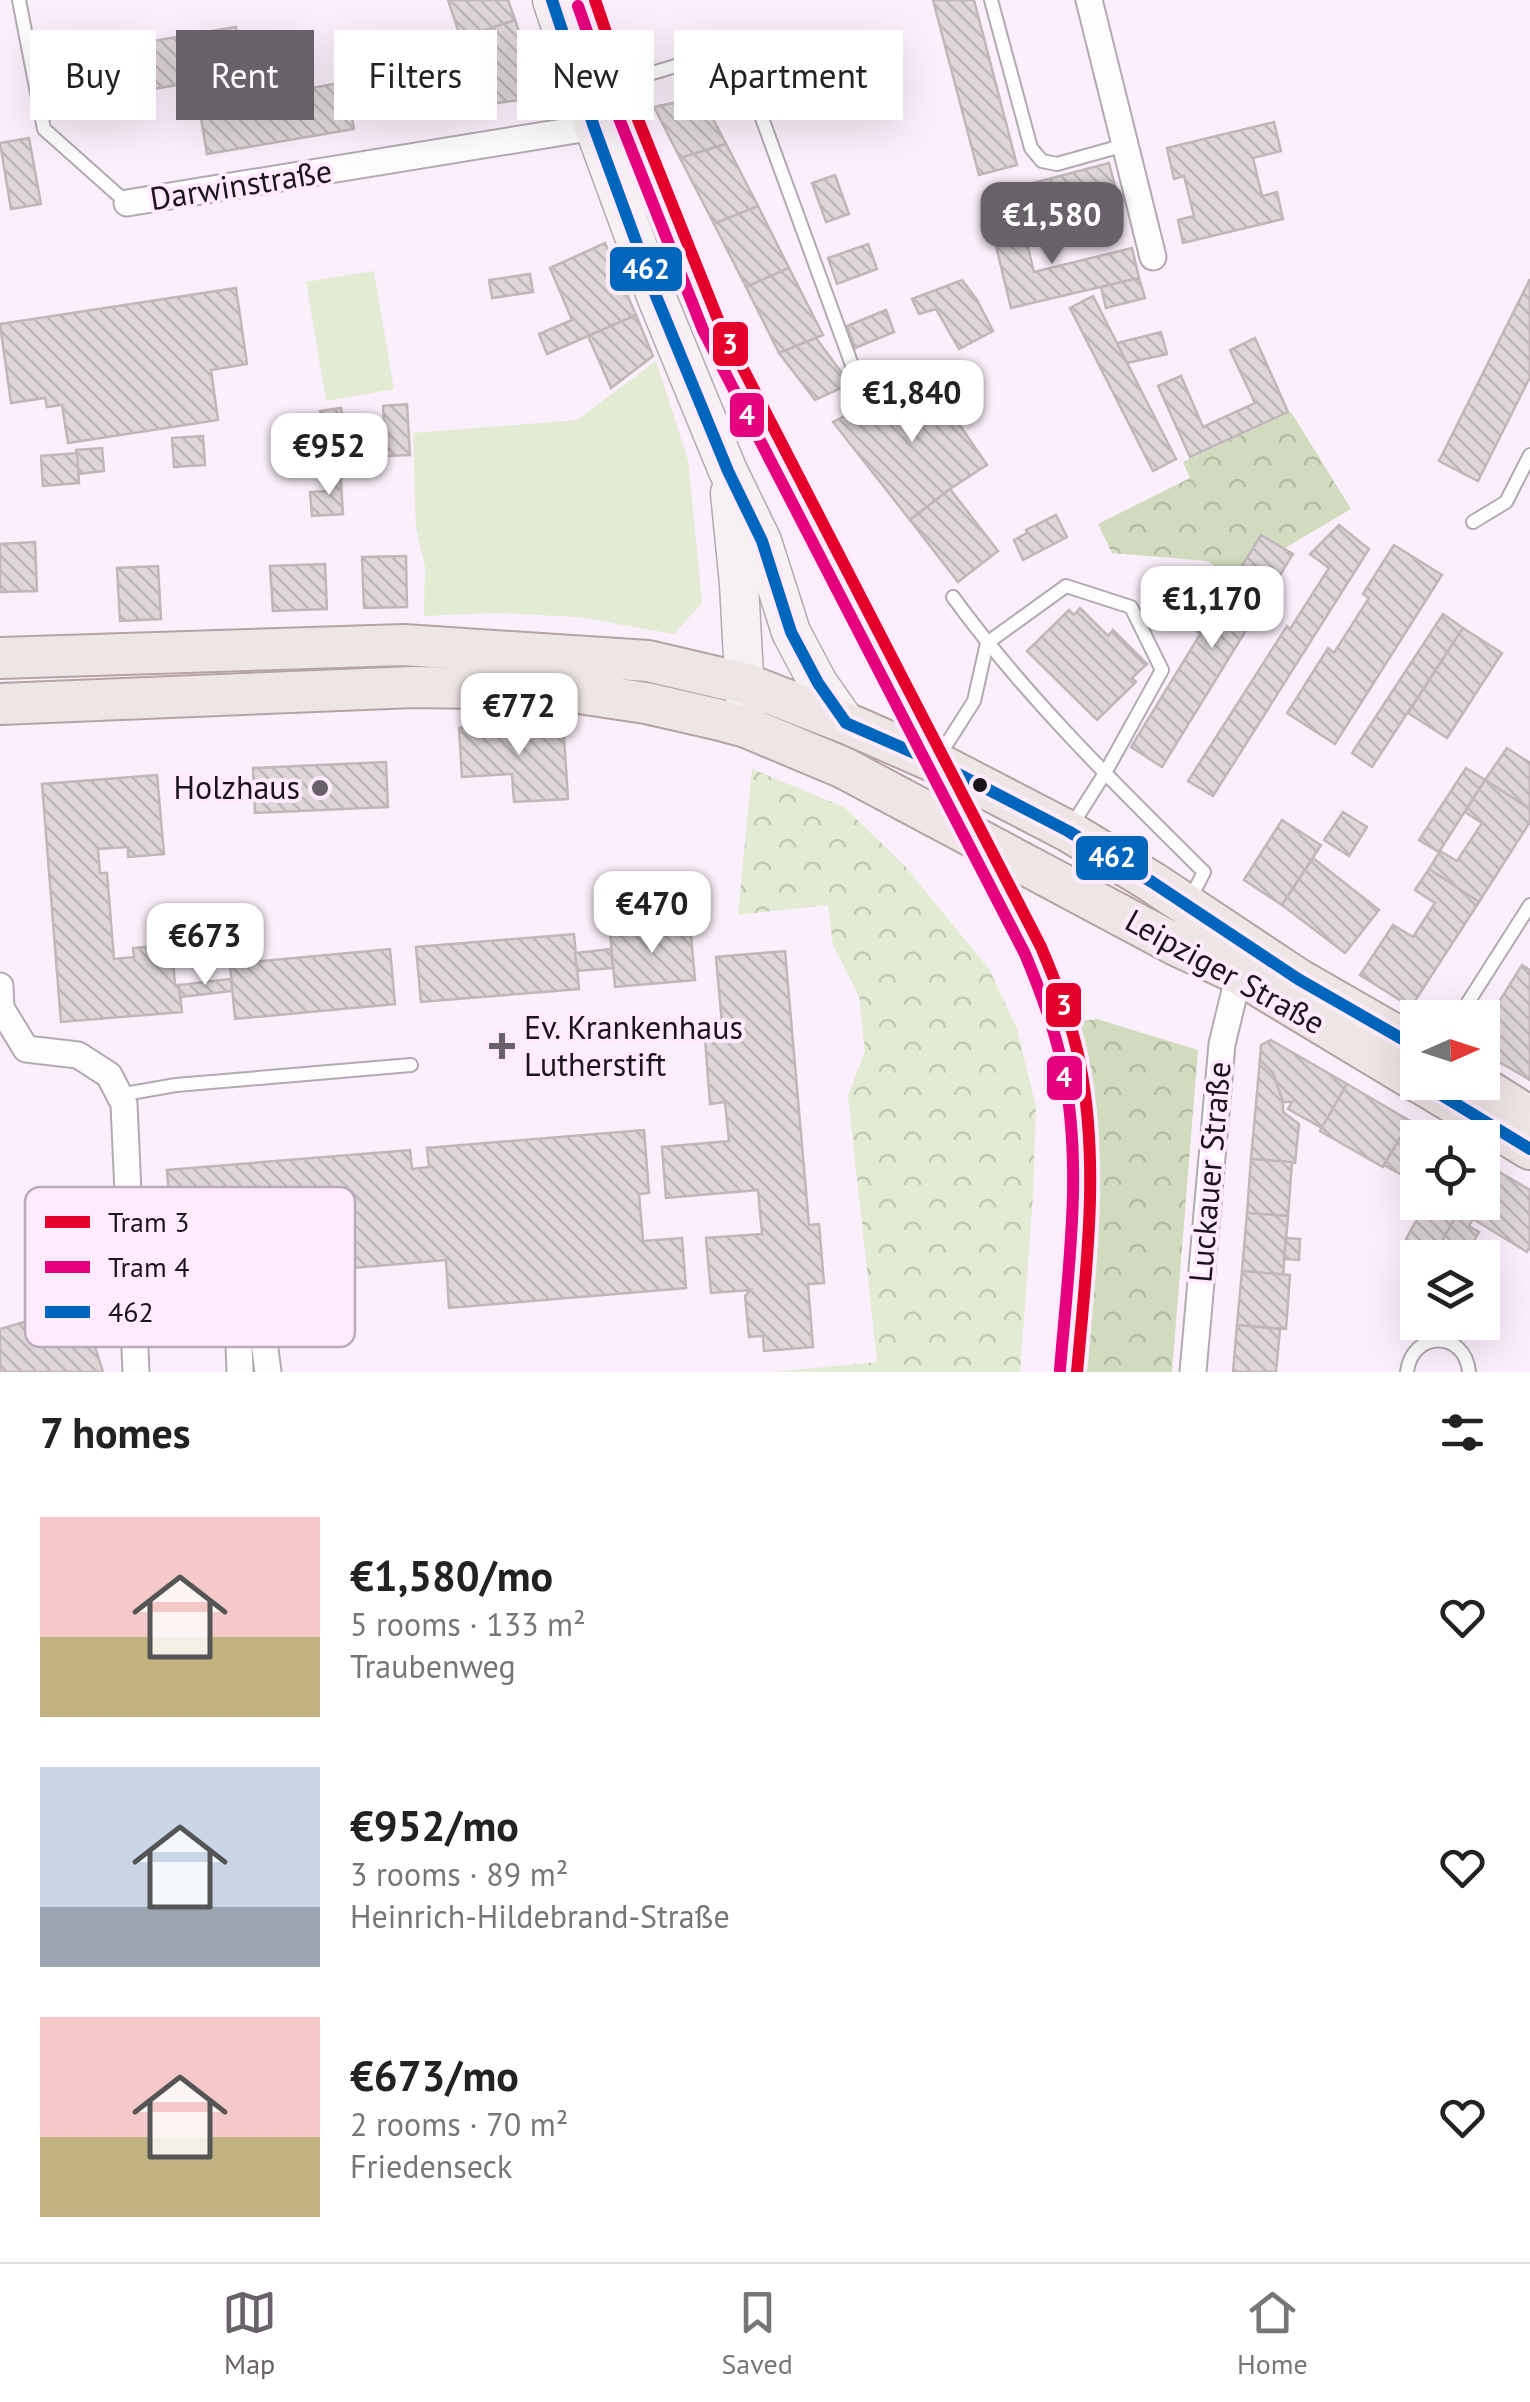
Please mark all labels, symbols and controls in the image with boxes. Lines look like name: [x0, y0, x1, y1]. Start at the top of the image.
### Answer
chip: Buy: [30, 30, 156, 120]
chip: Rent: [176, 30, 314, 120]
chip: Filters: [334, 30, 497, 120]
chip: New: [517, 30, 654, 120]
chip: Apartment: [674, 30, 903, 120]
street label: Darwinstraße: [147, 149, 335, 219]
pin: €1,580: [971, 182, 1133, 267]
text: €1,580: [1003, 193, 1101, 235]
line badge: 462: [608, 245, 684, 293]
text: 462: [622, 250, 670, 287]
line badge: 3: [711, 320, 750, 368]
text: 3: [722, 325, 738, 362]
pin: €1,840: [831, 360, 993, 445]
text: €1,840: [863, 371, 961, 413]
line badge: 4: [728, 391, 766, 439]
text: 4: [739, 396, 755, 433]
pin: €952: [270, 413, 388, 498]
text: €952: [293, 424, 365, 466]
pin: €1,170: [1131, 566, 1293, 651]
text: €1,170: [1163, 577, 1261, 619]
pin: €772: [460, 673, 578, 758]
text: €772: [483, 684, 555, 726]
place label: Holzhaus: [174, 766, 300, 808]
unlabelled marker: [970, 775, 990, 795]
marker: Holzhaus: [309, 777, 331, 799]
line badge: 462: [1074, 834, 1150, 882]
text: 462: [1088, 838, 1136, 875]
pin: €470: [593, 871, 711, 956]
text: €470: [616, 882, 688, 924]
street label: Leipziger Straße: [1118, 899, 1333, 1043]
pin: €673: [146, 903, 264, 988]
text: €673: [169, 914, 241, 956]
line badge: 3: [1044, 981, 1083, 1029]
text: 3: [1056, 986, 1072, 1023]
north arrow: [1400, 1000, 1500, 1100]
map controls: [1400, 1000, 1500, 1340]
place label: Ev. Krankenhaus Lutherstift: [524, 1006, 743, 1085]
marker: Ev. Krankenhaus Lutherstift: [489, 1033, 515, 1059]
line badge: 4: [1045, 1054, 1084, 1102]
text: 4: [1056, 1058, 1072, 1095]
street label: Luckauer Straße: [1178, 1060, 1240, 1284]
button: locate: [1400, 1120, 1500, 1220]
legend: [25, 1187, 355, 1347]
text: Tram 3: [108, 1203, 189, 1240]
button: layers: [1400, 1240, 1500, 1340]
text: Tram 4: [108, 1248, 189, 1285]
text: 462: [108, 1293, 154, 1330]
text: 7 homes: [40, 1405, 191, 1460]
icon: filters: [1435, 1405, 1490, 1460]
text: €1,580/mo: [350, 1548, 553, 1603]
icon: home: [120, 1557, 240, 1677]
icon: heart: [1435, 1590, 1490, 1645]
text: 5 rooms · 133 m²: [350, 1603, 586, 1645]
text: Traubenweg: [350, 1645, 516, 1687]
text: €952/mo: [350, 1798, 519, 1853]
icon: home: [120, 1807, 240, 1927]
icon: heart: [1435, 1840, 1490, 1895]
text: 3 rooms · 89 m²: [350, 1853, 568, 1895]
text: Heinrich-Hildebrand-Straße: [350, 1895, 730, 1937]
text: €673/mo: [350, 2048, 519, 2103]
icon: home: [120, 2057, 240, 2177]
icon: heart: [1435, 2090, 1490, 2145]
text: 2 rooms · 70 m²: [350, 2103, 568, 2145]
text: Friedenseck: [350, 2145, 512, 2187]
tab: Map: [222, 2285, 277, 2382]
tab: Saved: [721, 2285, 793, 2382]
tab: Home: [1237, 2285, 1308, 2382]

